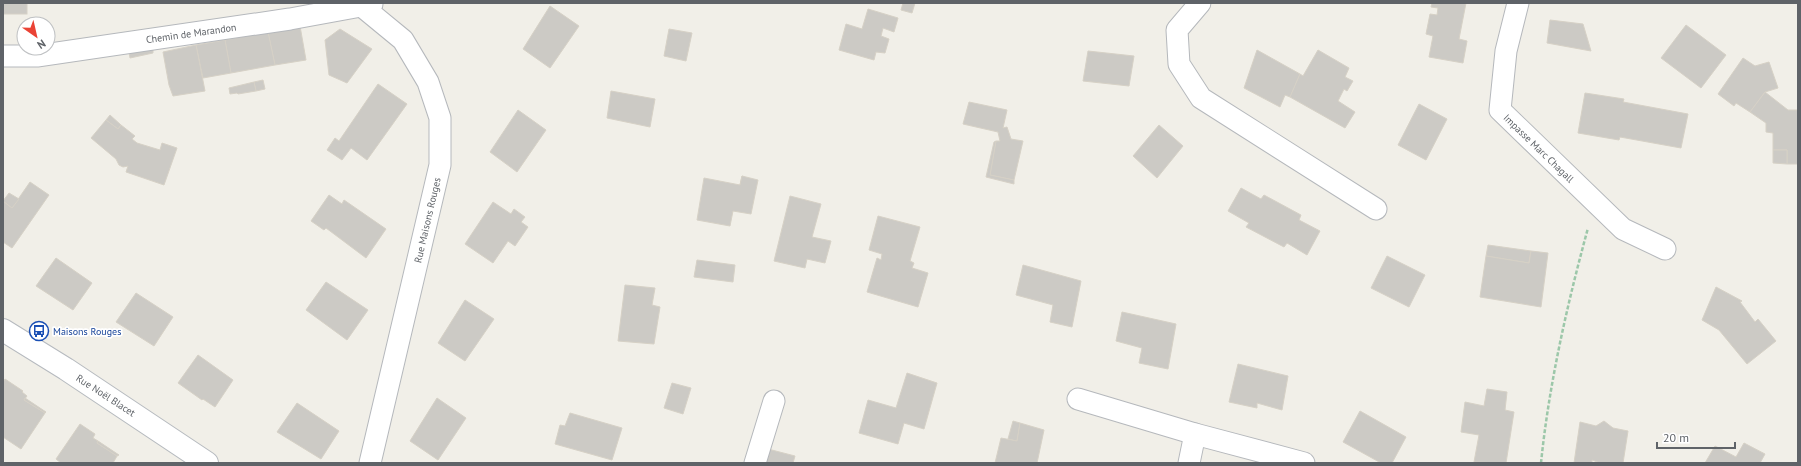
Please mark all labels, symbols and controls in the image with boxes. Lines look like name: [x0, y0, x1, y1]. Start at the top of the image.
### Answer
north arrow: [16, 16, 56, 56]
street label: Chemin de Marandon: [145, 21, 237, 46]
text: N: [35, 36, 49, 52]
street label: Impasse Marc Chagall: [1501, 111, 1577, 185]
street label: Rue Maisons Rouges: [411, 176, 444, 264]
bus stop icon: Maisons Rouges: [28, 320, 50, 342]
place label: Maisons Rouges: [53, 325, 121, 338]
street label: Rue Noël Blacet: [74, 371, 138, 420]
scale bar: [1657, 424, 1735, 450]
text: 20 m: [1663, 430, 1689, 445]

